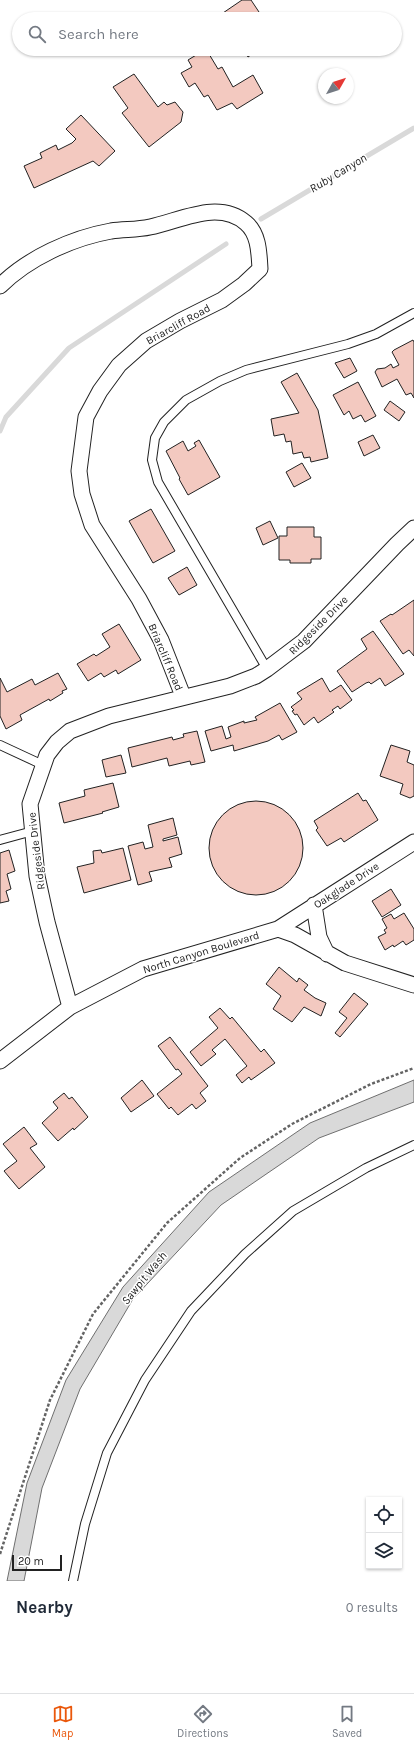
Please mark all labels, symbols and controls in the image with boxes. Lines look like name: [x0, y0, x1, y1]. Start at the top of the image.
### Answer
search box: [12, 12, 402, 56]
icon: search: [26, 23, 48, 45]
text: Search here: [58, 25, 139, 43]
north arrow: [318, 68, 354, 104]
water label: Ruby Canyon: [307, 150, 369, 196]
street label: Briarcliff Road: [144, 301, 213, 347]
street label: Ridgeside Drive: [286, 593, 351, 657]
street label: Briarcliff Road: [146, 622, 186, 693]
street label: Ridgeside Drive: [25, 811, 48, 890]
street label: Oakglade Drive: [311, 859, 382, 911]
street label: North Canyon Boulevard: [141, 929, 261, 976]
water label: Sawpit Wash: [118, 1249, 170, 1307]
map controls: [366, 1497, 402, 1569]
button: locate: [366, 1497, 402, 1533]
button: layers: [366, 1533, 402, 1569]
scale bar: [12, 1553, 62, 1572]
text: 20 m: [18, 1555, 44, 1568]
text: Nearby: [16, 1597, 73, 1617]
text: 0 results: [346, 1600, 398, 1615]
tab: Map: [52, 1703, 74, 1740]
tab: Directions: [177, 1703, 229, 1740]
tab: Saved: [332, 1703, 362, 1740]

